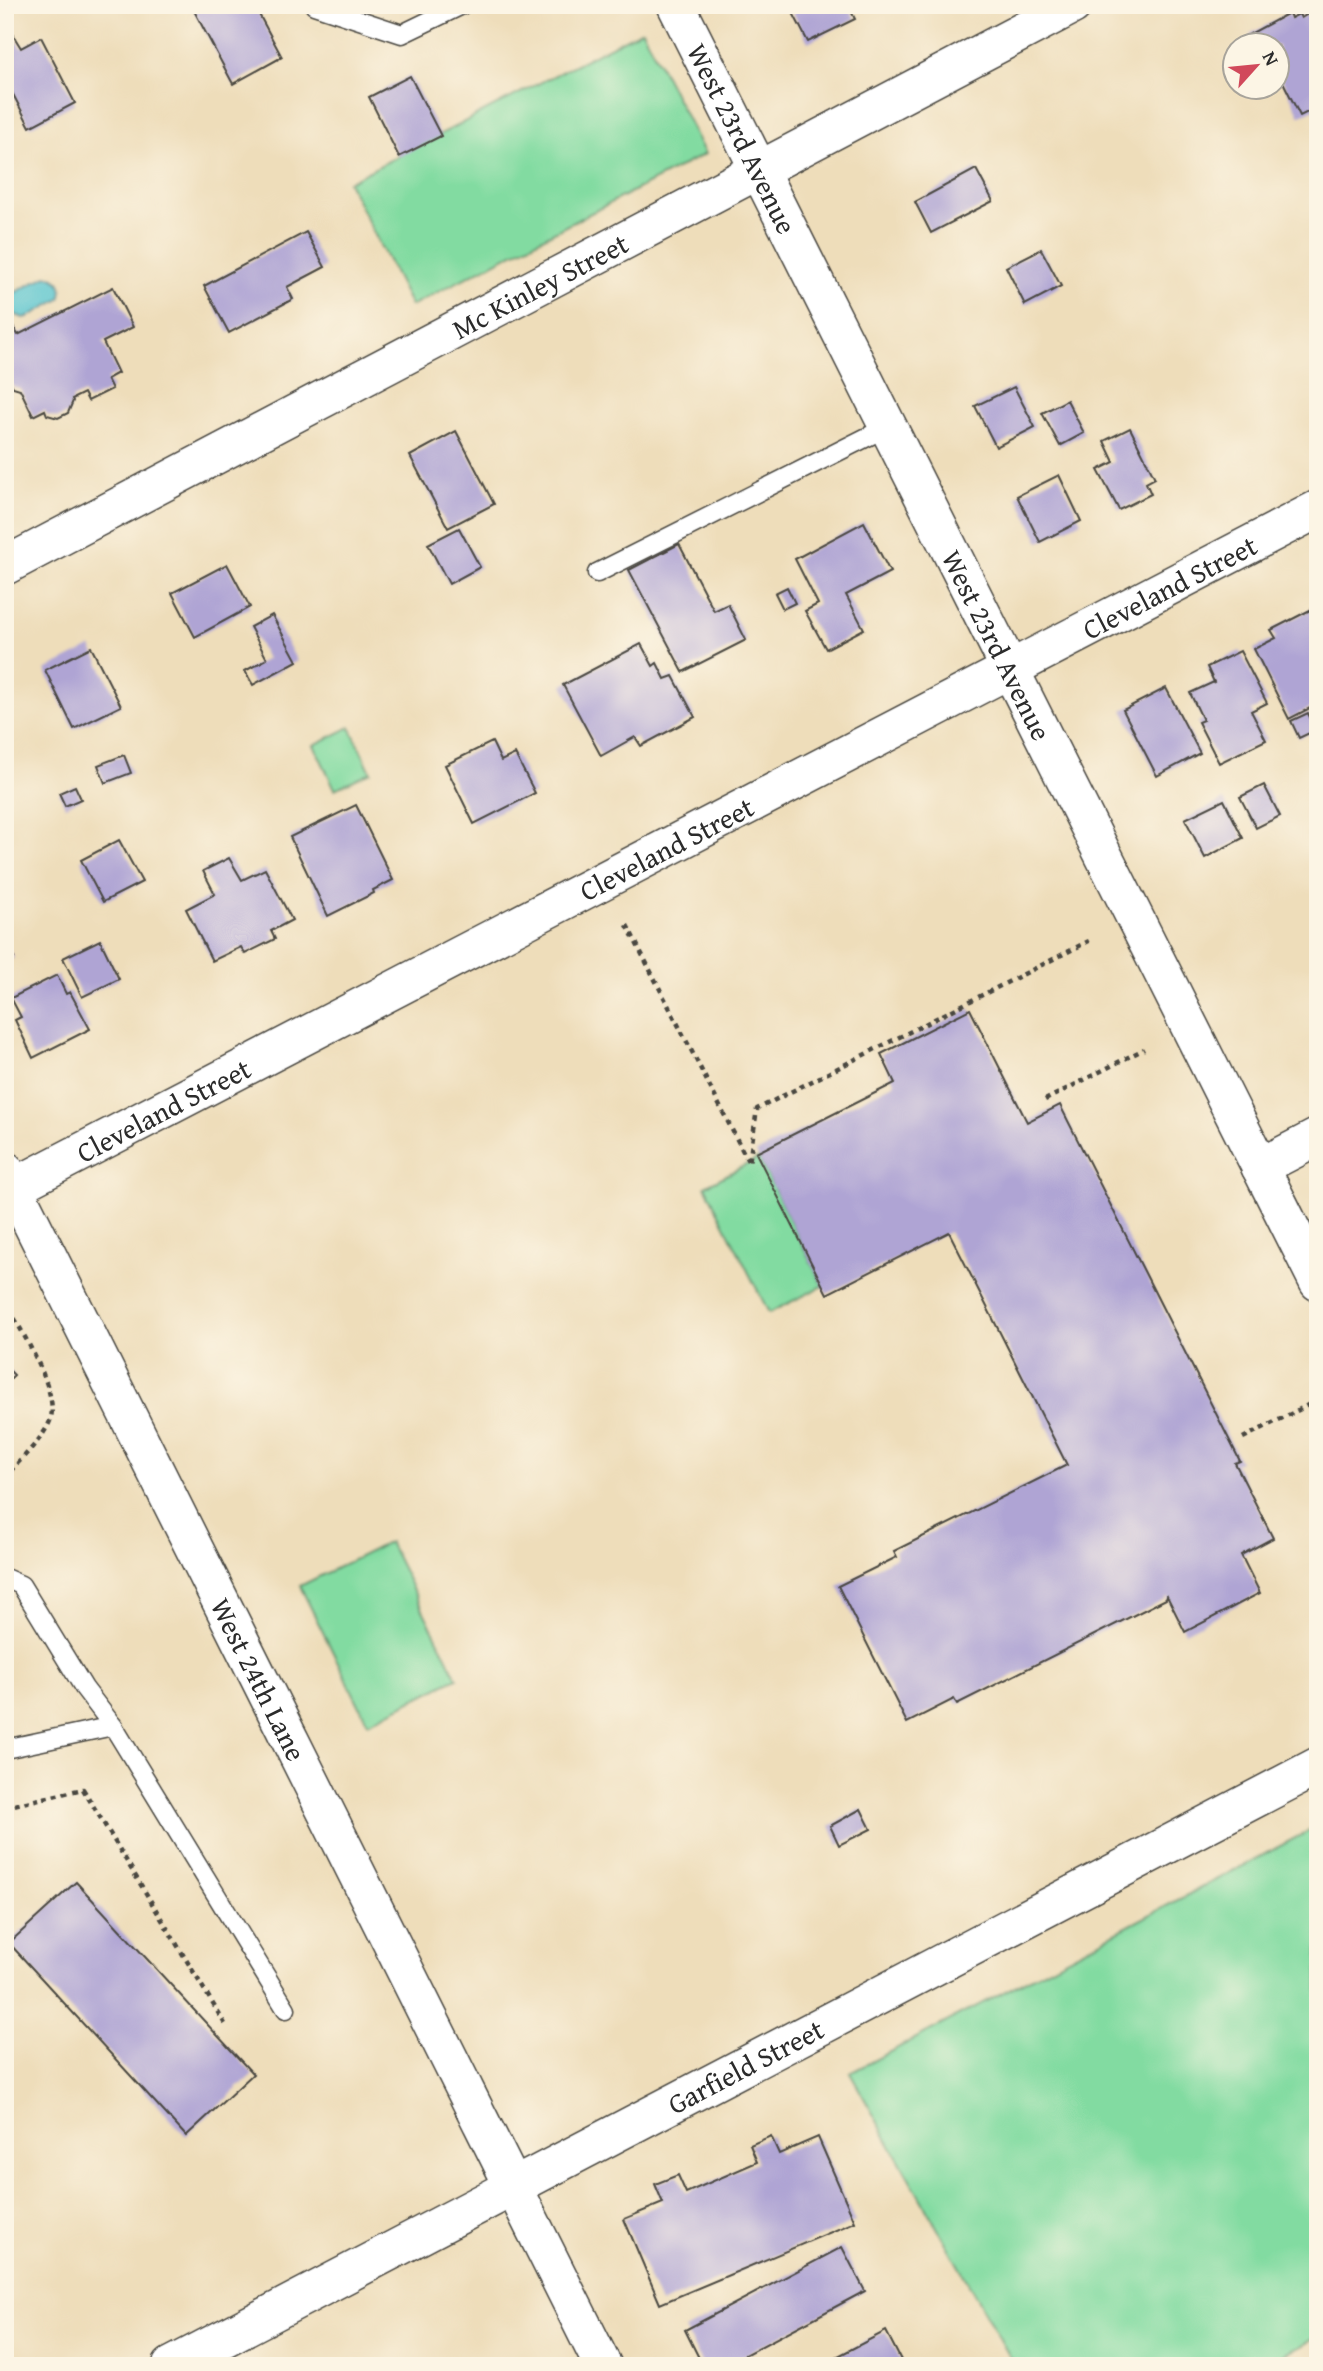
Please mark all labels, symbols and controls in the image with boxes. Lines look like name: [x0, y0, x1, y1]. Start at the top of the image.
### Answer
north arrow: [1222, 32, 1292, 102]
street label: West 23rd Avenue: [678, 36, 808, 240]
text: N: [1256, 46, 1287, 71]
street label: Mc Kinley Street: [444, 222, 635, 348]
street label: Cleveland Street: [1075, 524, 1264, 649]
street label: West 23rd Avenue: [932, 542, 1063, 747]
street label: Cleveland Street: [572, 786, 761, 910]
street label: Cleveland Street: [69, 1047, 258, 1172]
street label: West 24th Lane: [201, 1590, 318, 1768]
street label: Garfield Street: [660, 2008, 831, 2123]

